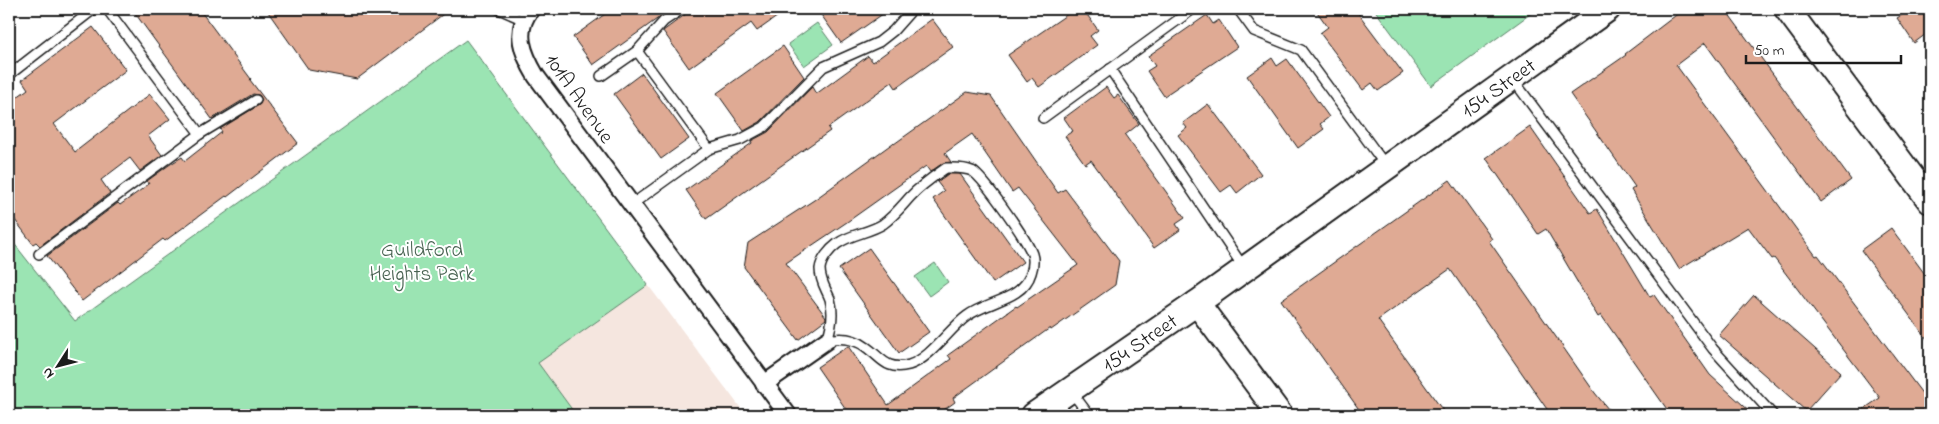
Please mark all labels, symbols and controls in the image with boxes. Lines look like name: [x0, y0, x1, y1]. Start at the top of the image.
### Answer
scale bar: [1746, 32, 1902, 64]
text: 50 m: [1754, 40, 1785, 62]
street label: 101A Avenue: [536, 48, 621, 151]
street label: 154 Street: [1456, 52, 1543, 126]
park label: Guildford Heights Park: [370, 236, 475, 292]
street label: 154 Street: [1097, 308, 1184, 381]
north arrow: [32, 342, 82, 392]
text: N: [37, 363, 60, 383]

